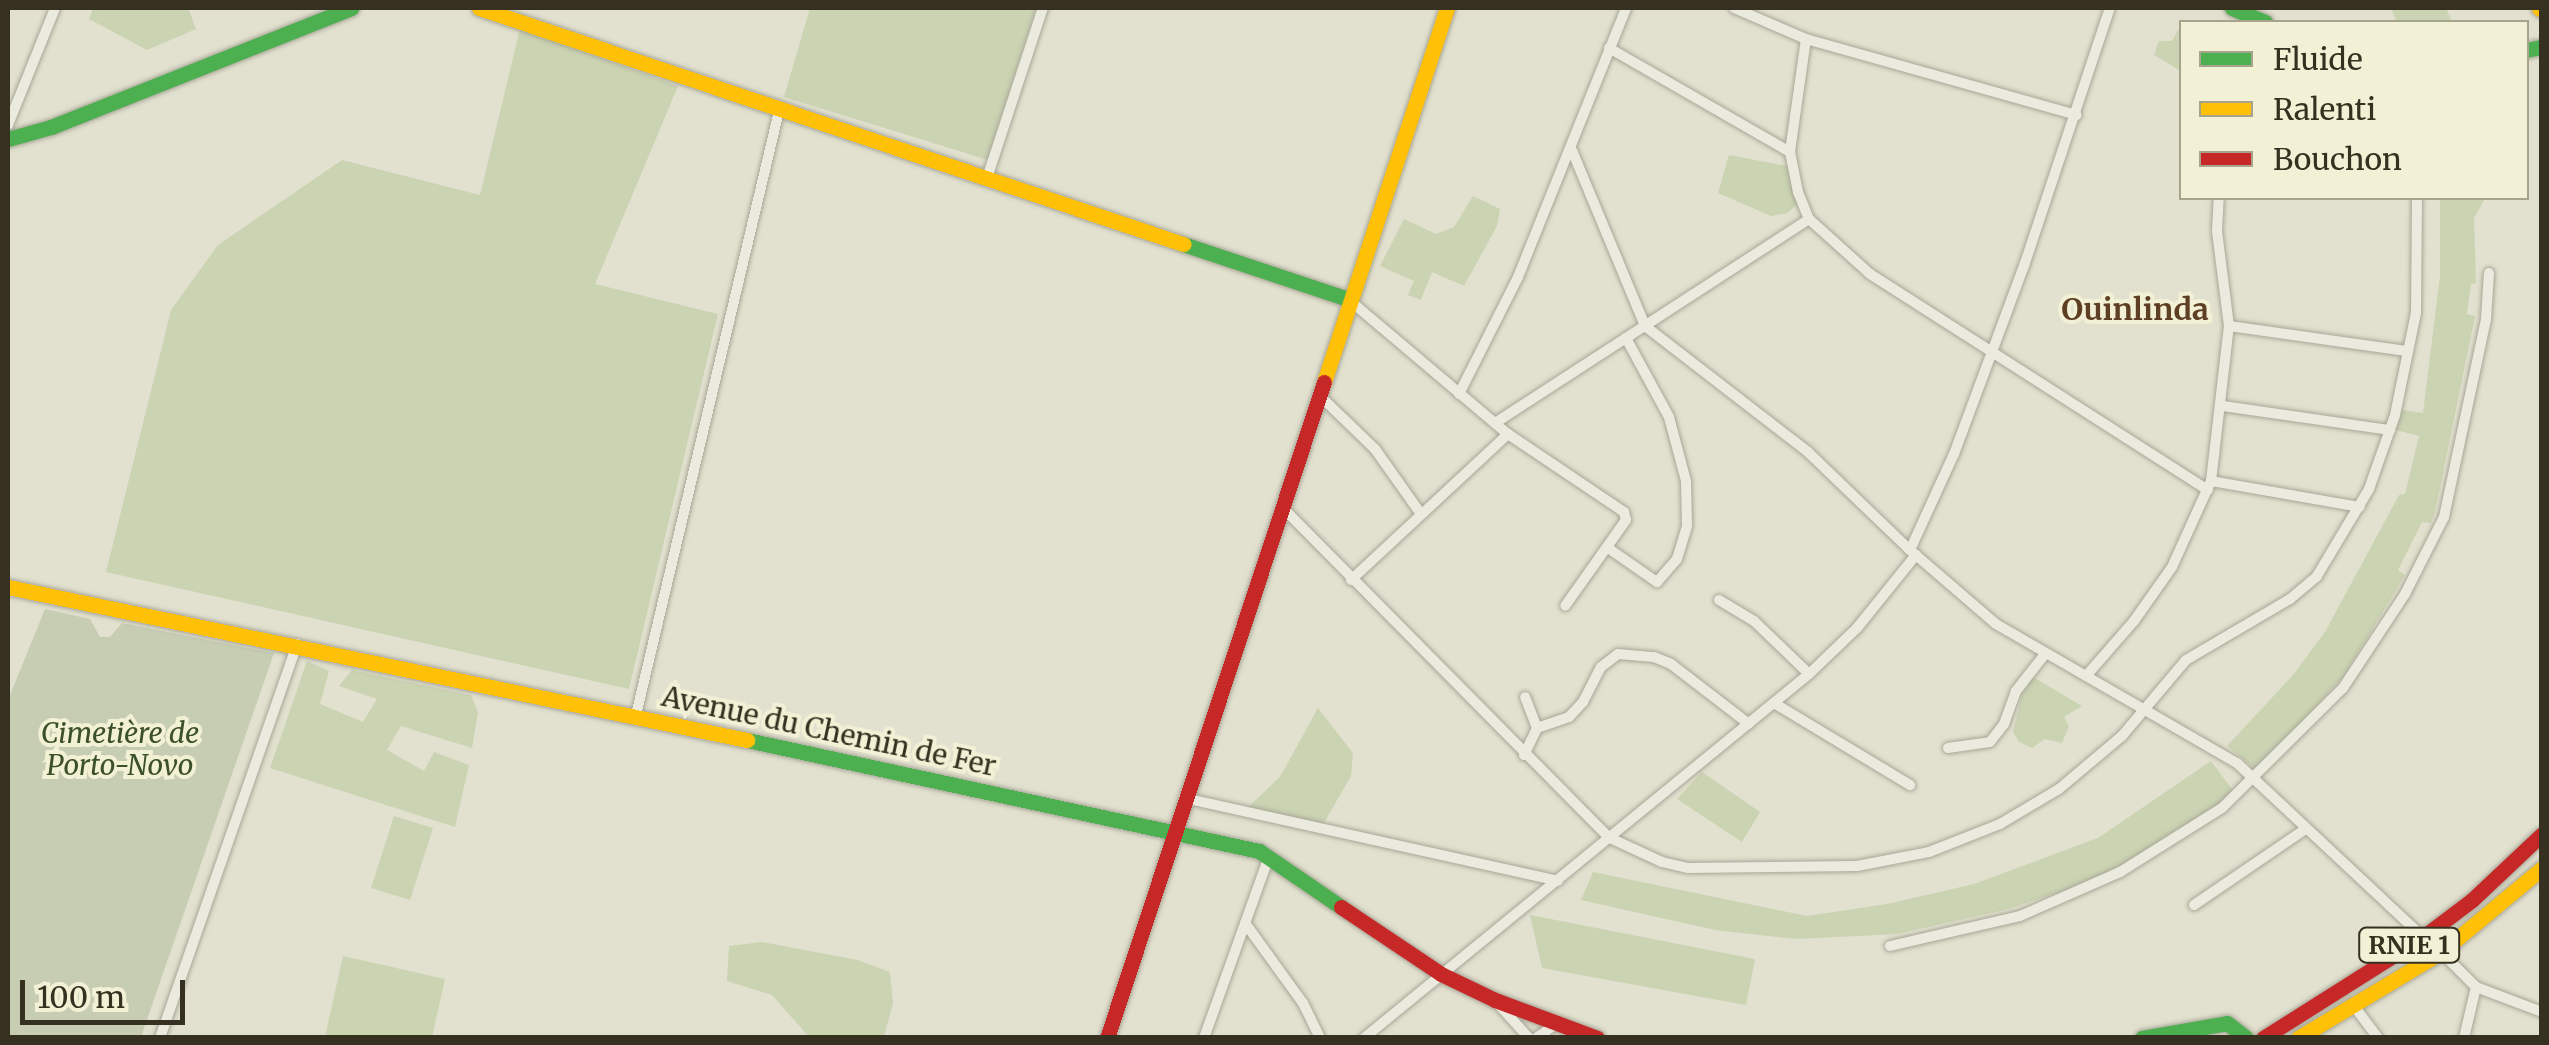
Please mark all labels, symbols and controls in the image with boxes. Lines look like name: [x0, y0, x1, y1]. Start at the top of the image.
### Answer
legend: [2179, 20, 2529, 200]
text: Fluide: [2273, 40, 2363, 78]
text: Ralenti: [2273, 90, 2376, 128]
text: Bouchon: [2273, 140, 2402, 178]
district label: Ouinlinda: [2061, 291, 2209, 327]
street label: Avenue du Chemin de Fer: [659, 679, 999, 783]
park label: Cimetière de Porto-Novo: [41, 716, 199, 782]
road number: RNIE 1: [2356, 925, 2462, 965]
scale bar: [25, 960, 190, 1022]
text: 100 m: [37, 978, 125, 1016]

